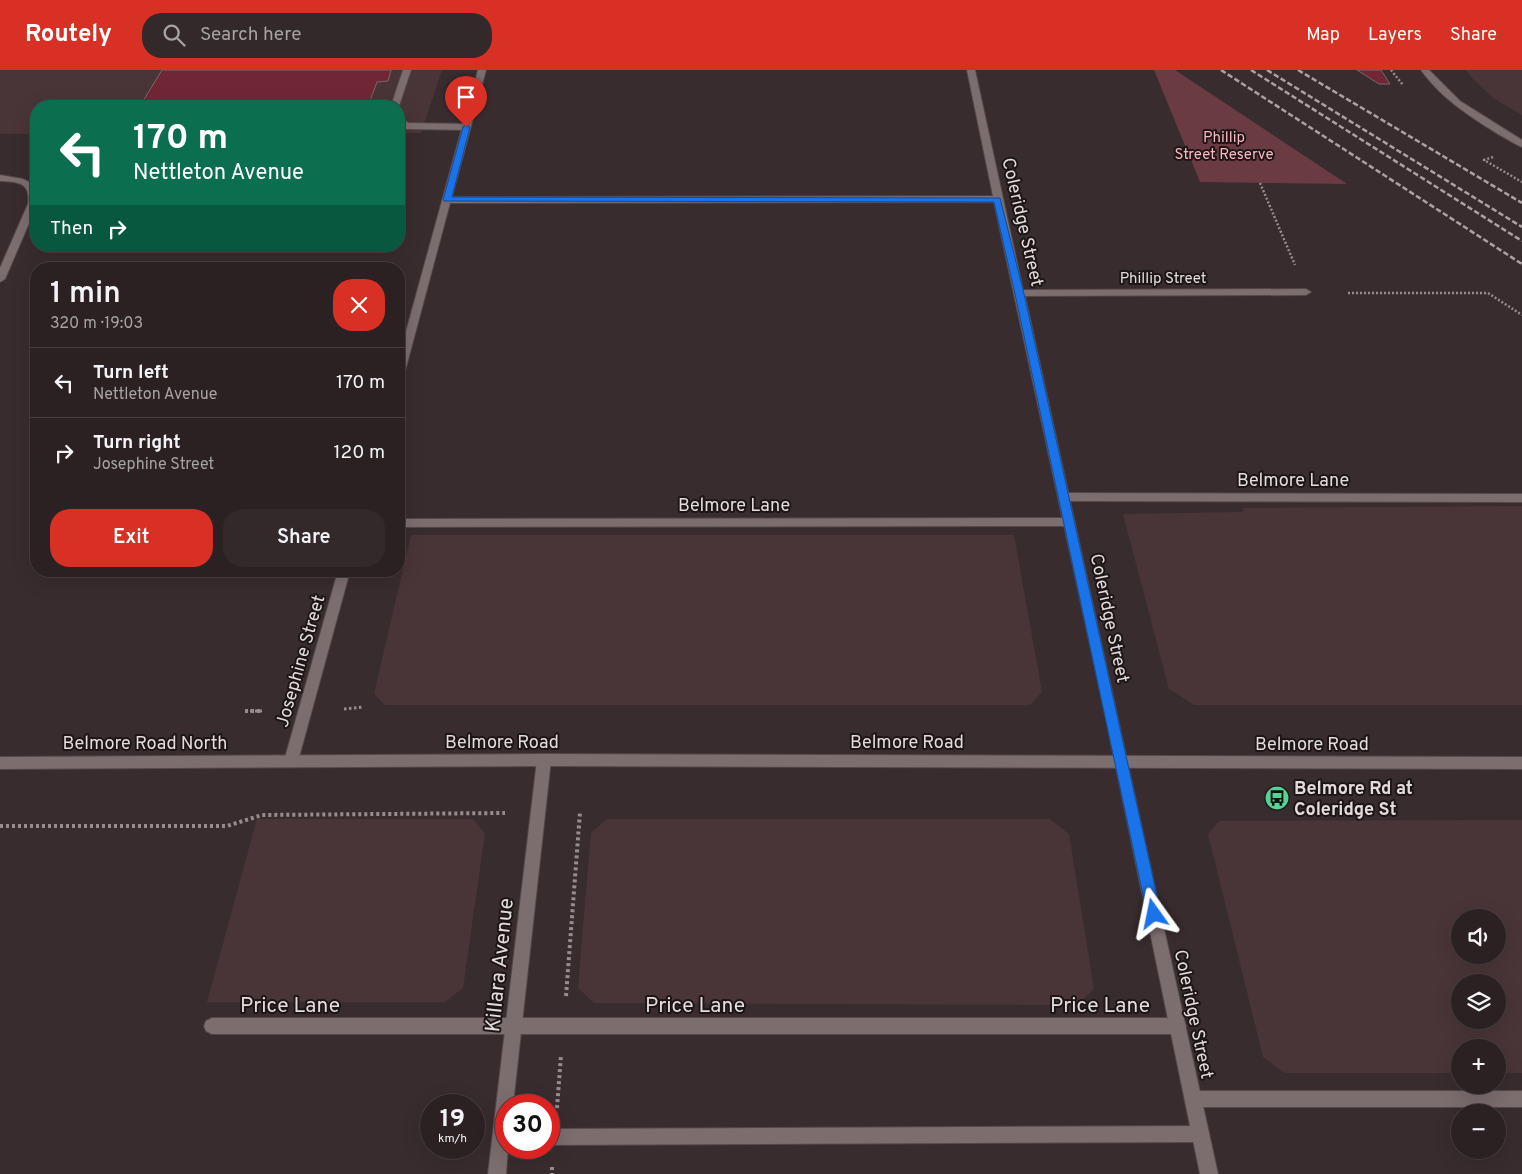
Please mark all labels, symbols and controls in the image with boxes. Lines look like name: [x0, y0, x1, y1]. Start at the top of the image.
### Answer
search box: [142, 13, 492, 58]
text: Routely: [25, 20, 112, 50]
icon: search: [160, 21, 188, 49]
text: Search here: [200, 23, 301, 47]
text: Map: [1306, 24, 1340, 47]
text: Layers: [1368, 24, 1422, 47]
text: Share: [1450, 24, 1497, 47]
pin: [445, 76, 487, 127]
icon: arrive: [452, 83, 480, 111]
text: 170 m: [133, 117, 228, 161]
icon: left: [50, 120, 115, 185]
park label: Phillip Street Reserve: [1174, 129, 1274, 165]
street label: Coleridge Street: [996, 156, 1048, 289]
text: Nettleton Avenue: [133, 160, 304, 187]
icon: right: [103, 215, 131, 243]
text: Then: [50, 217, 93, 241]
street label: Phillip Street: [1120, 270, 1206, 289]
text: 1 min: [50, 276, 121, 313]
button: close: [333, 279, 385, 331]
text: 320 m · 19:03: [50, 314, 143, 334]
text: Turn left: [93, 361, 169, 385]
icon: left: [50, 369, 78, 397]
text: 170 m: [336, 371, 385, 395]
text: Nettleton Avenue: [93, 385, 217, 405]
text: Turn right: [93, 431, 181, 455]
icon: right: [50, 439, 78, 467]
text: 120 m: [334, 441, 385, 465]
text: Josephine Street: [93, 455, 214, 475]
street label: Belmore Lane: [1237, 470, 1349, 493]
street label: Belmore Lane: [678, 495, 790, 518]
button: Exit: [50, 509, 213, 567]
button: Share: [223, 509, 385, 567]
street label: Coleridge Street: [1084, 552, 1133, 685]
street label: Josephine Street: [272, 593, 331, 730]
street label: Belmore Road: [445, 732, 559, 755]
street label: Belmore Road: [850, 732, 964, 755]
street label: Belmore Road North: [63, 733, 227, 756]
street label: Belmore Road: [1255, 734, 1369, 757]
place label: Belmore Rd at Coleridge St: [1294, 778, 1413, 822]
bus stop icon: Belmore Rd at Coleridge St: [1264, 785, 1290, 811]
position arrow: [1127, 887, 1179, 939]
street label: Killara Avenue: [480, 897, 521, 1034]
map controls: [1451, 909, 1506, 1159]
button: sound: [1451, 909, 1506, 964]
street label: Coleridge Street: [1168, 948, 1217, 1081]
button: layers: [1451, 974, 1506, 1029]
street label: Price Lane: [240, 993, 340, 1020]
street label: Price Lane: [645, 993, 745, 1020]
street label: Price Lane: [1050, 993, 1150, 1020]
button: +: [1451, 1039, 1506, 1094]
speed limit sign: 30: [495, 1094, 560, 1159]
text: 19: [440, 1104, 465, 1136]
button: −: [1451, 1104, 1506, 1159]
text: km/h: [438, 1131, 467, 1147]

